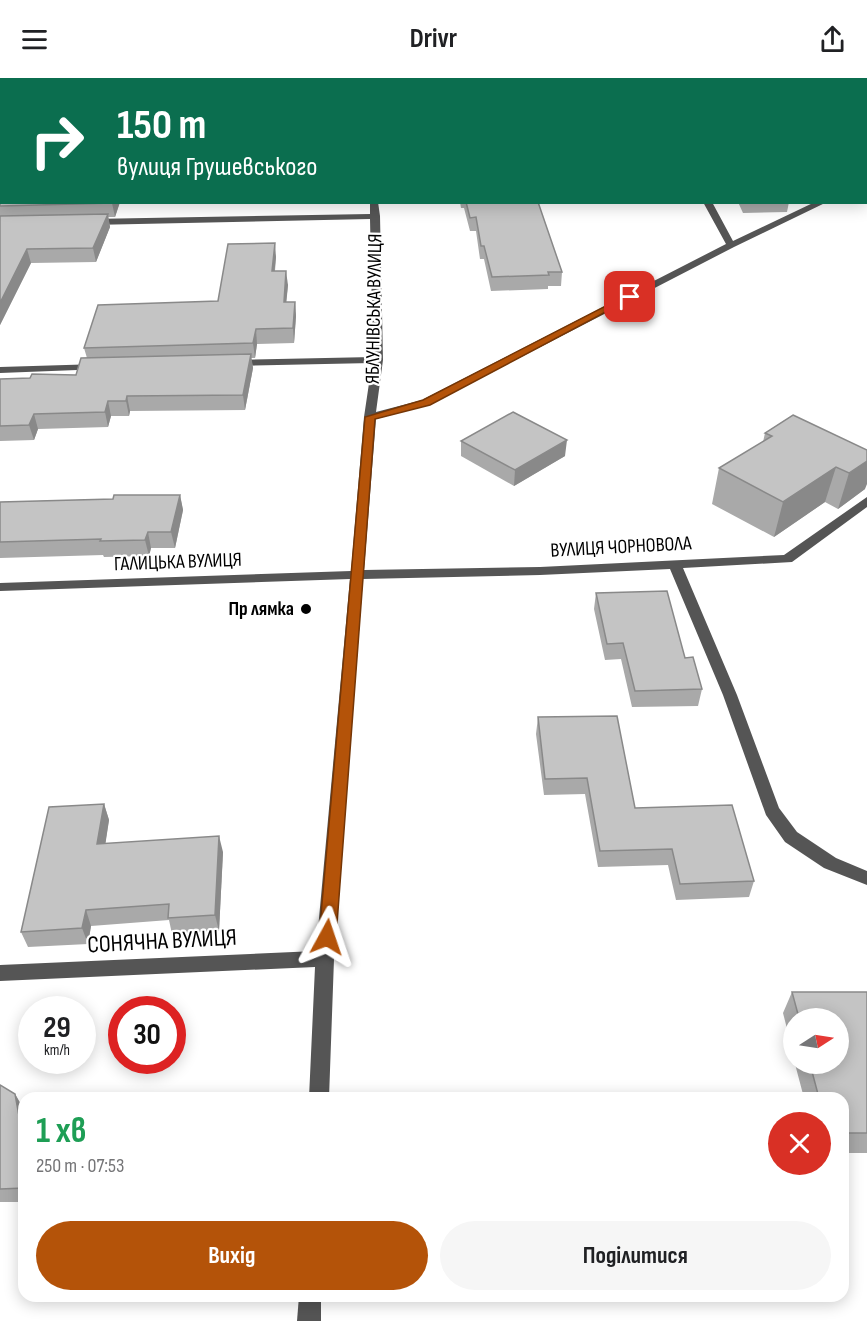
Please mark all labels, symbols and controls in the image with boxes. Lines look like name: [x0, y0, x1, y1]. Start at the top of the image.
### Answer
icon: menu: [18, 23, 51, 56]
text: Drivr: [410, 23, 457, 55]
icon: share: [816, 23, 849, 56]
text: 150 m: [117, 100, 206, 151]
icon: right: [18, 102, 96, 180]
text: вулиця Грушевського: [117, 151, 318, 183]
street label: ЯБЛУНІВСЬКА ВУЛИЦЯ: [361, 234, 387, 384]
pin: [604, 271, 655, 322]
icon: arrive: [613, 280, 646, 313]
street label: ВУЛИЦЯ ЧОРНОВОЛА: [550, 531, 693, 563]
street label: ГАЛИЦЬКА ВУЛИЦЯ: [114, 548, 242, 576]
place label: Пр лямка: [229, 597, 294, 621]
marker: Пр лямка: [299, 602, 313, 616]
position arrow: [295, 905, 359, 969]
street label: СОНЯЧНА ВУЛИЦЯ: [87, 923, 237, 959]
speed limit sign: 30: [108, 996, 186, 1074]
north arrow: [783, 1008, 849, 1074]
map controls: [783, 1008, 849, 1074]
text: 29: [43, 1010, 71, 1046]
text: km/h: [44, 1041, 70, 1060]
text: 1 хв: [36, 1110, 86, 1153]
button: close: [768, 1112, 831, 1175]
text: 250 m · 07:53: [36, 1154, 124, 1178]
button: Вихід: [36, 1221, 428, 1290]
button: Поділитися: [440, 1221, 831, 1290]

